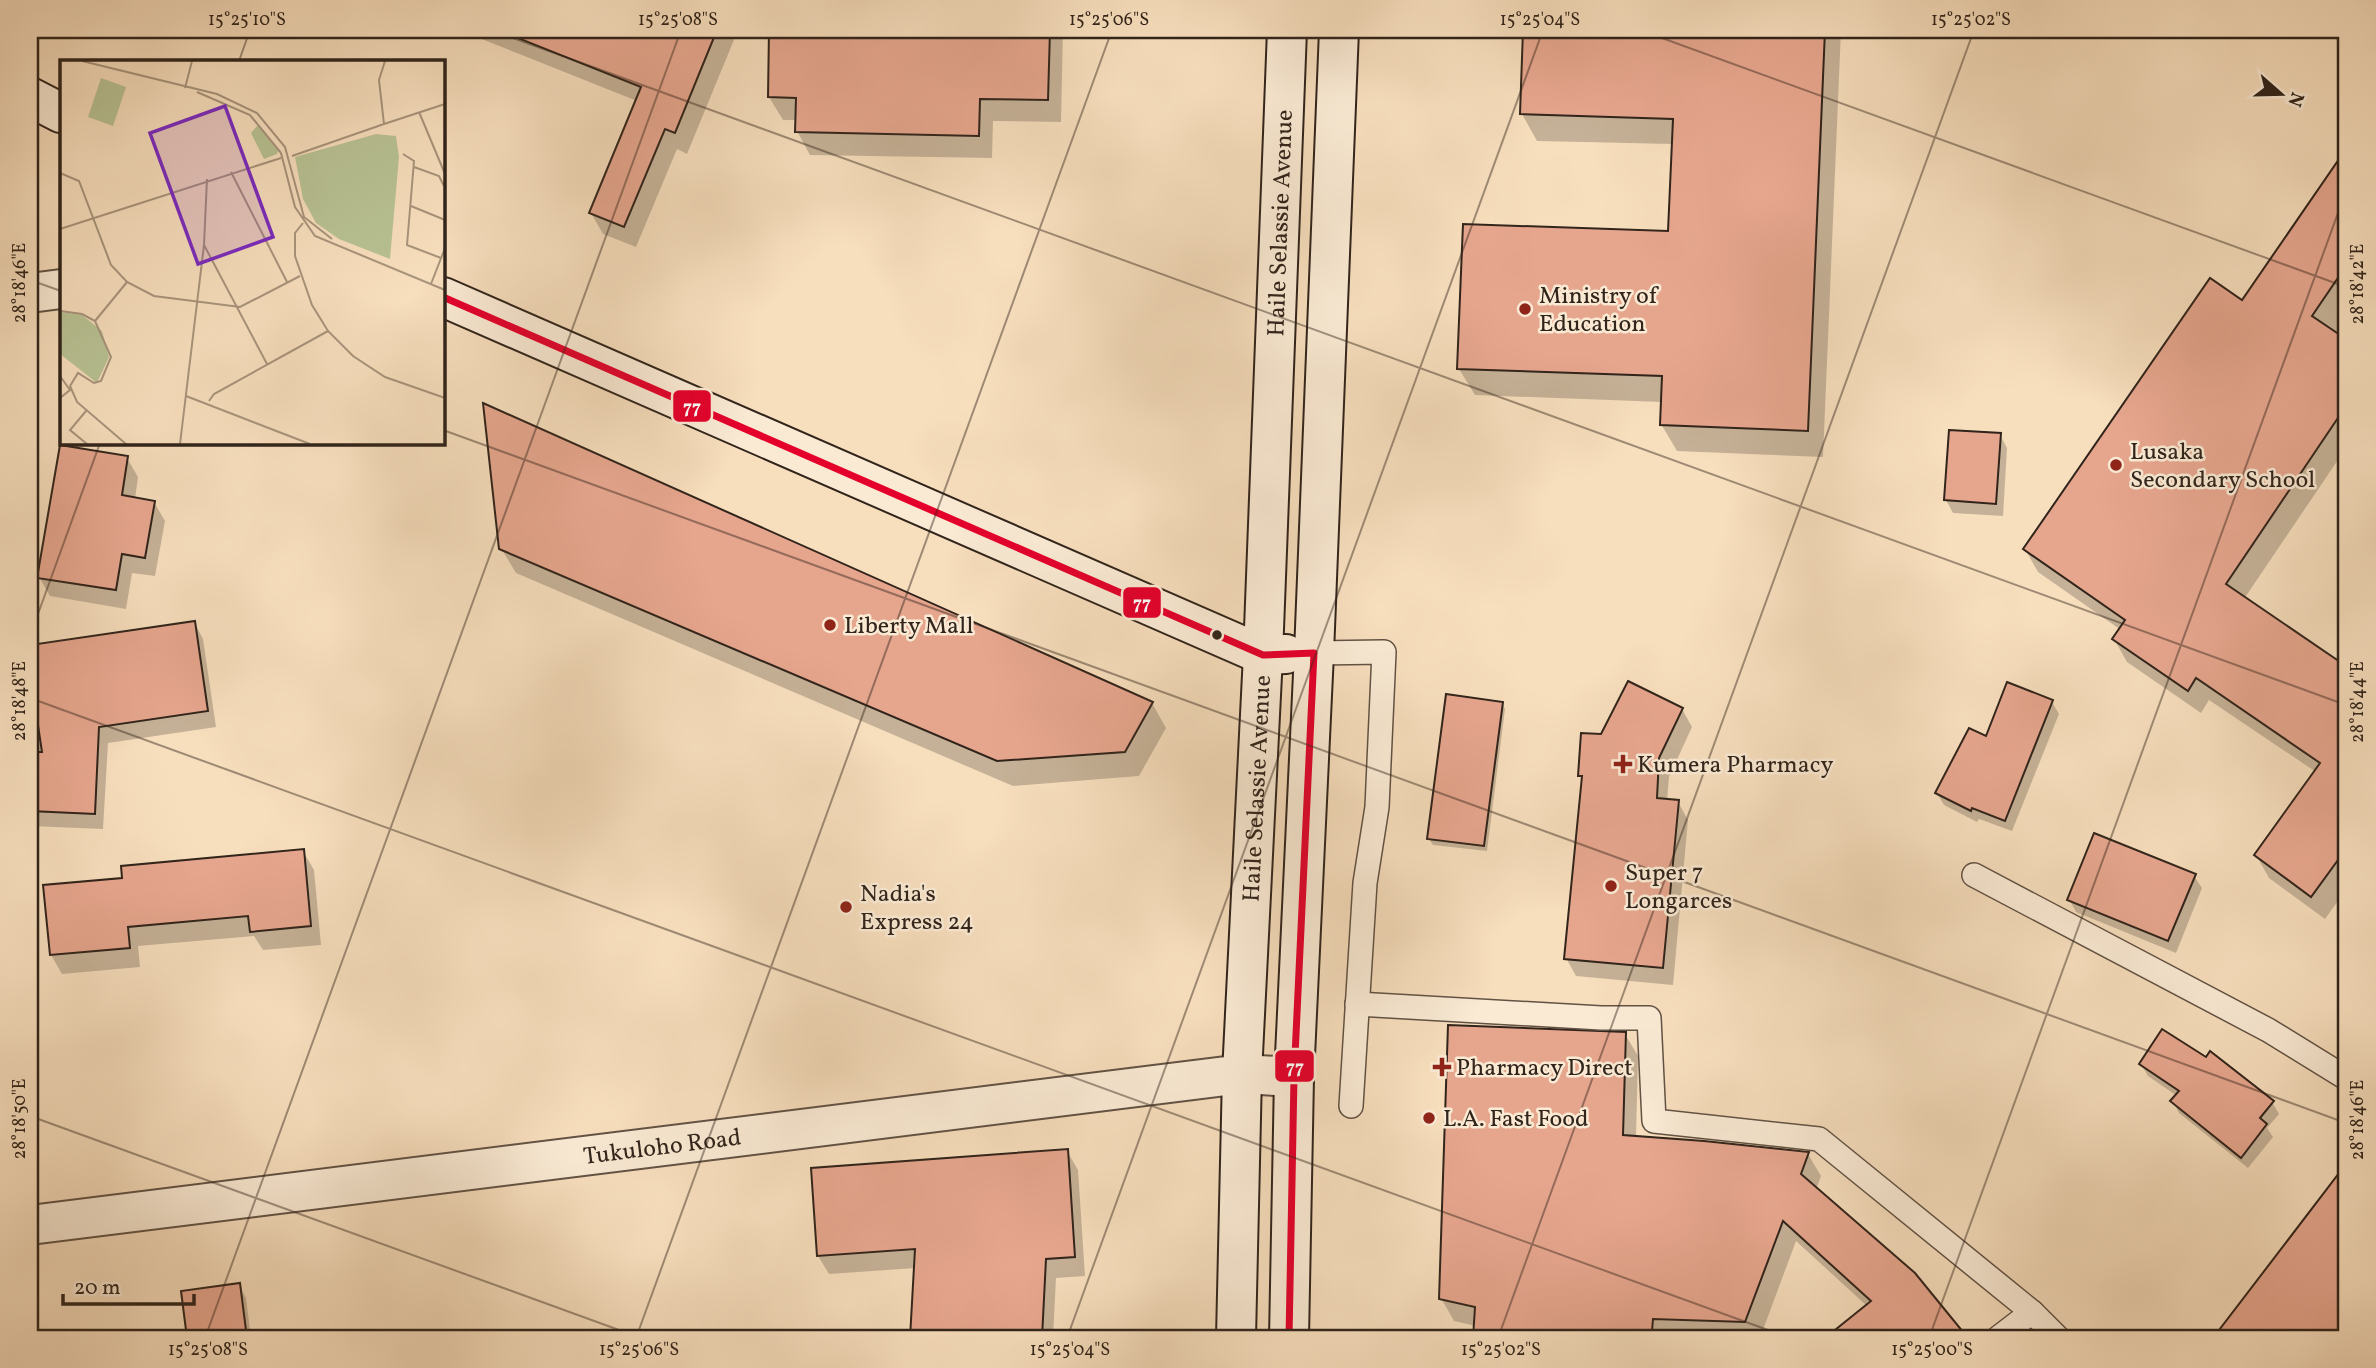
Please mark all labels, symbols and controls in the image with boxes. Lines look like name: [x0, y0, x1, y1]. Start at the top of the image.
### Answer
text: 15°25'10"S: [208, 8, 286, 33]
text: 15°25'08"S: [638, 8, 718, 33]
text: 15°25'06"S: [1069, 8, 1149, 33]
text: 15°25'04"S: [1500, 8, 1580, 33]
text: 15°25'02"S: [1931, 8, 2011, 33]
inset map: [60, 60, 444, 444]
north arrow: [2246, 60, 2316, 130]
text: N: [2280, 88, 2310, 110]
street label: Haile Selassie Avenue: [1260, 109, 1303, 337]
text: 28°18'46"E: [8, 243, 33, 323]
text: 28°18'42"E: [2346, 243, 2371, 324]
place label: Ministry of Education: [1539, 280, 1660, 342]
marker: Ministry of Education: [1517, 301, 1533, 317]
line badge: 77: [672, 389, 712, 423]
text: 77: [683, 395, 701, 421]
place label: Lusaka Secondary School: [2130, 436, 2315, 498]
marker: Lusaka Secondary School: [2108, 457, 2124, 473]
line badge: 77: [1122, 586, 1162, 619]
text: 77: [1133, 591, 1151, 617]
place label: Liberty Mall: [844, 610, 973, 644]
marker: Liberty Mall: [822, 617, 838, 633]
unlabelled marker: [1210, 628, 1224, 642]
text: 28°18'48"E: [8, 661, 33, 741]
text: 28°18'44"E: [2346, 661, 2371, 743]
street label: Haile Selassie Avenue: [1236, 674, 1281, 903]
place label: Kumera Pharmacy: [1637, 749, 1833, 783]
marker: Kumera Pharmacy: [1615, 756, 1631, 772]
place label: Super 7 Longarces: [1625, 857, 1732, 919]
place label: Nadia's Express 24: [860, 878, 974, 940]
marker: Super 7 Longarces: [1603, 878, 1619, 894]
marker: Nadia's Express 24: [838, 899, 854, 915]
line badge: 77: [1274, 1049, 1315, 1083]
place label: Pharmacy Direct: [1456, 1052, 1633, 1086]
text: 77: [1286, 1055, 1304, 1081]
marker: Pharmacy Direct: [1434, 1059, 1450, 1075]
text: 28°18'50"E: [8, 1078, 33, 1159]
text: 28°18'46"E: [2346, 1080, 2371, 1160]
place label: L.A. Fast Food: [1443, 1103, 1589, 1137]
marker: L.A. Fast Food: [1421, 1110, 1437, 1126]
street label: Tukuloho Road: [581, 1122, 743, 1175]
scale bar: [63, 1263, 194, 1307]
text: 20 m: [74, 1274, 120, 1303]
text: 15°25'08"S: [168, 1338, 248, 1363]
text: 15°25'06"S: [599, 1338, 679, 1363]
text: 15°25'04"S: [1030, 1338, 1110, 1363]
text: 15°25'02"S: [1461, 1338, 1541, 1363]
text: 15°25'00"S: [1891, 1338, 1973, 1363]

